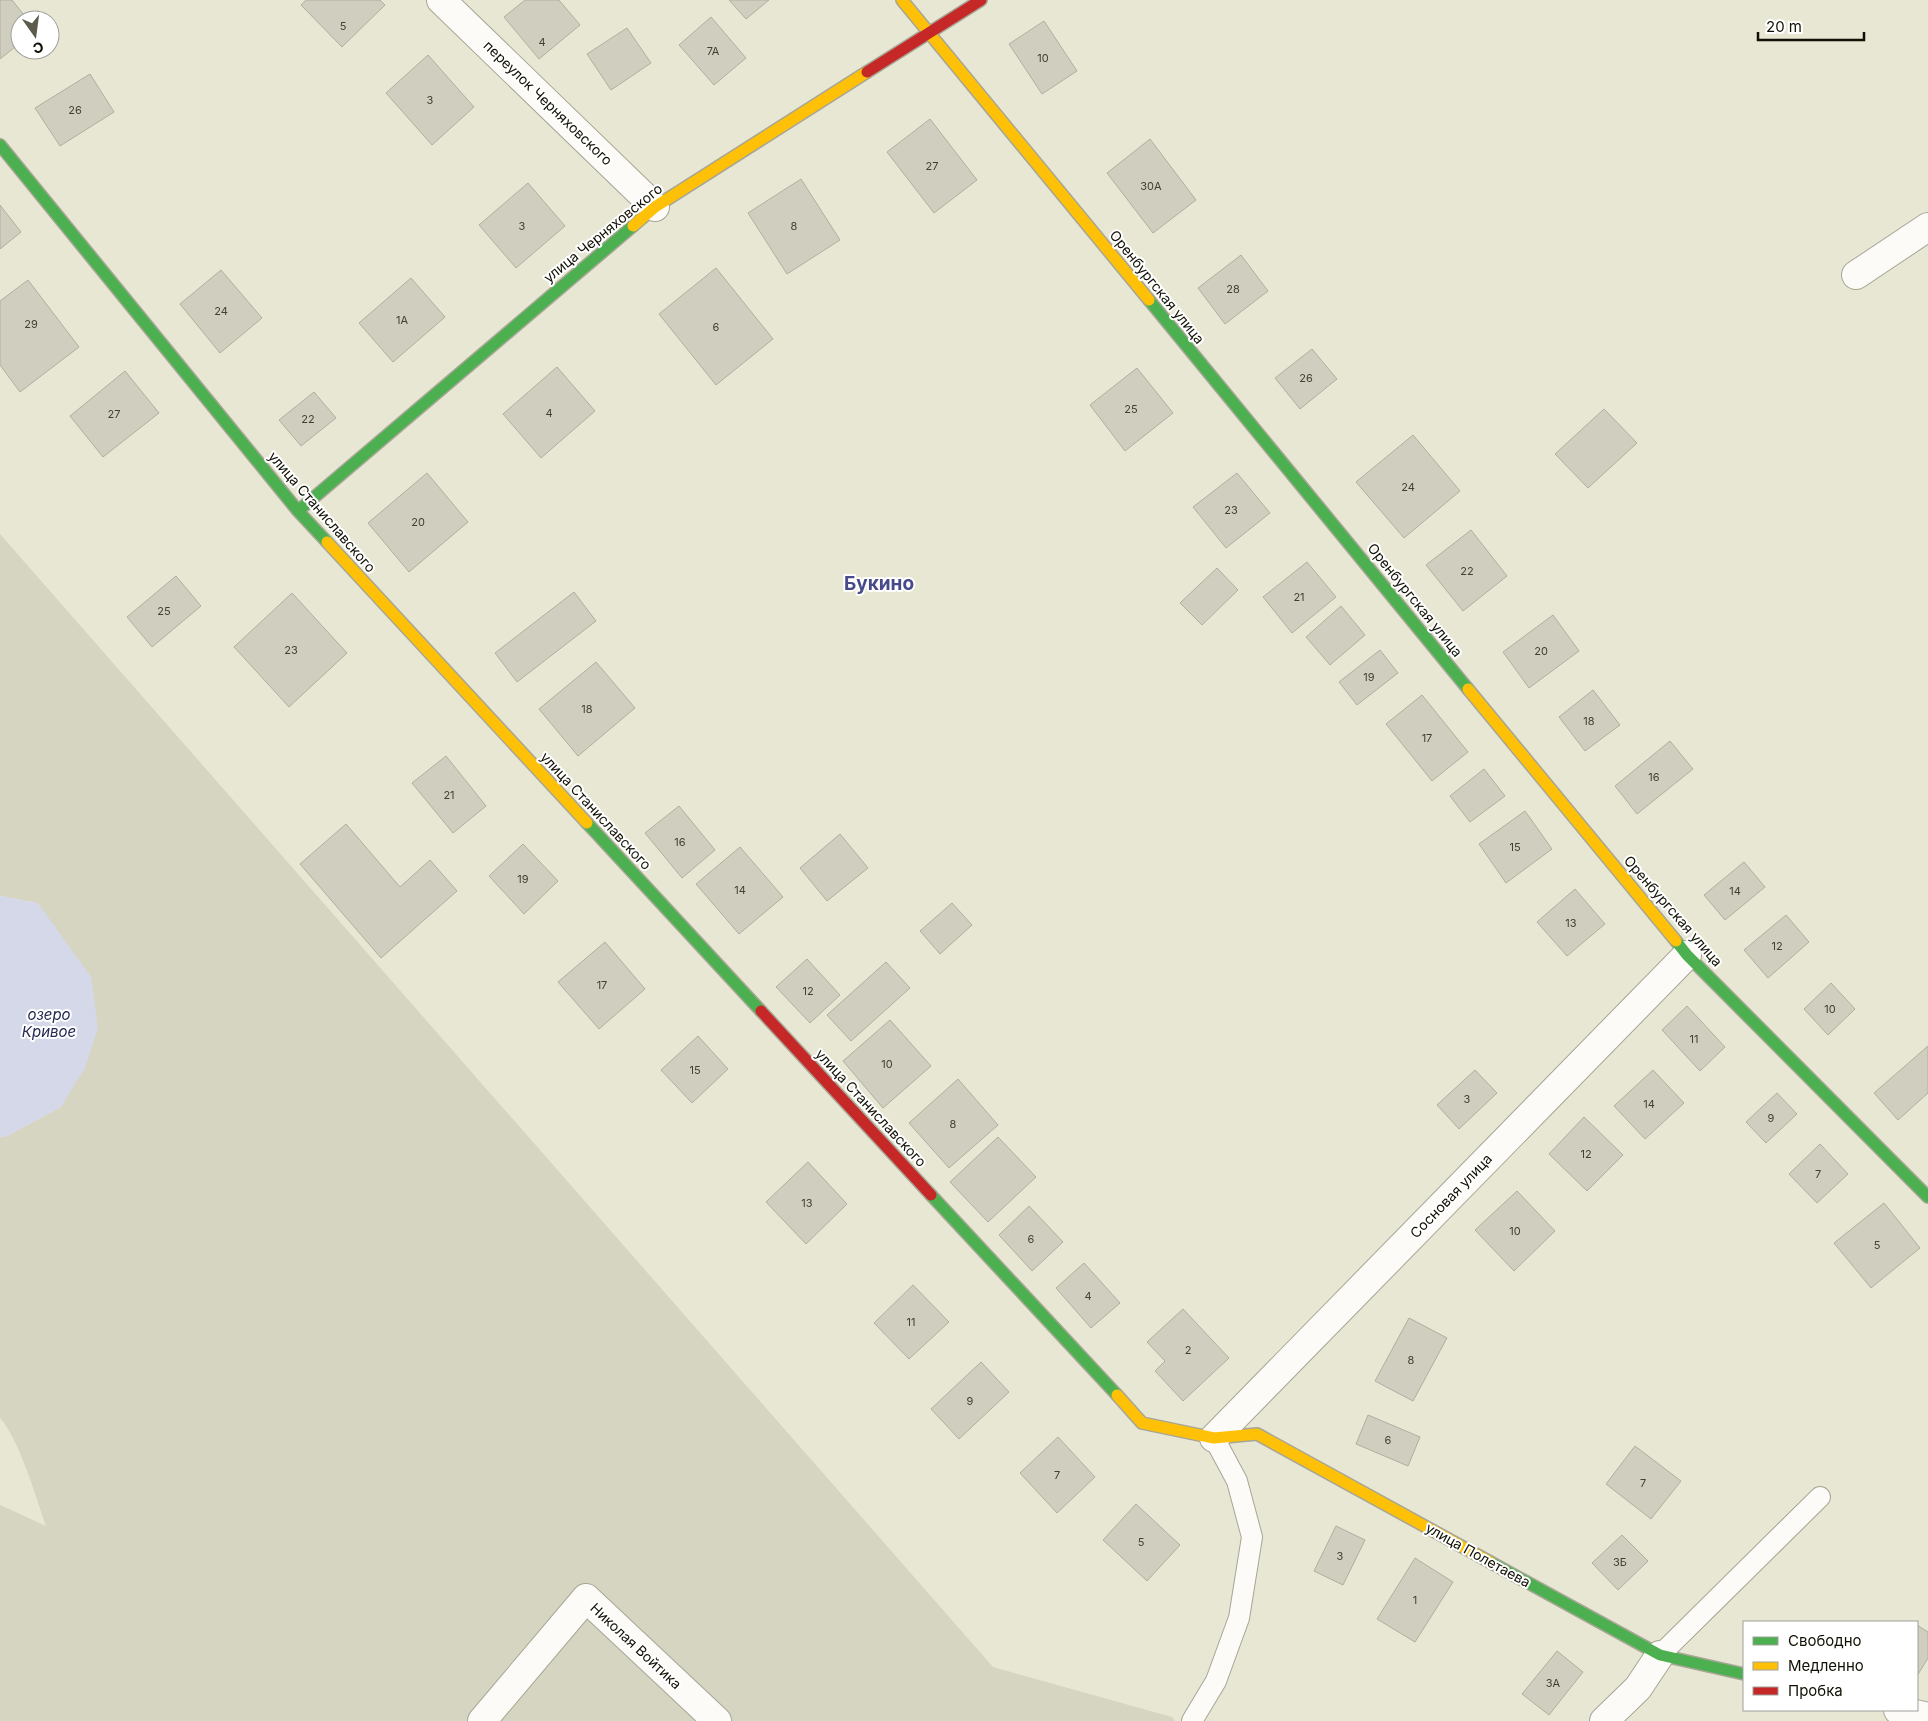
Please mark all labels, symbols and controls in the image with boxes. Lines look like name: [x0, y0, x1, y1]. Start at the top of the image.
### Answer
north arrow: [10, 10, 60, 60]
scale bar: [1758, 10, 1864, 42]
text: 20 m: [1766, 17, 1802, 36]
house number: 5: [340, 19, 347, 33]
house number: 4: [538, 35, 546, 49]
street label: переулок Черняховского: [481, 37, 616, 169]
text: С: [31, 39, 45, 58]
house number: 7А: [707, 44, 720, 58]
house number: 10: [1037, 51, 1049, 65]
house number: 3: [427, 93, 434, 107]
house number: 26: [68, 103, 82, 117]
house number: 27: [926, 159, 938, 173]
street label: улица Черняховского: [540, 179, 665, 286]
house number: 30А: [1140, 179, 1162, 193]
house number: 3: [519, 219, 526, 233]
house number: 8: [791, 219, 798, 233]
street label: Оренбургская улица: [1106, 226, 1208, 347]
house number: 28: [1226, 282, 1240, 296]
house number: 24: [214, 304, 228, 318]
house number: 1А: [396, 313, 408, 327]
house number: 29: [24, 317, 38, 331]
house number: 6: [713, 320, 720, 334]
house number: 26: [1299, 371, 1313, 385]
house number: 25: [1124, 402, 1138, 416]
house number: 4: [545, 406, 553, 420]
house number: 27: [108, 407, 120, 421]
house number: 22: [301, 412, 315, 426]
street label: улица Станиславского: [265, 448, 380, 576]
house number: 24: [1401, 480, 1415, 494]
house number: 23: [1224, 503, 1238, 517]
house number: 20: [411, 515, 425, 529]
street label: Оренбургская улица: [1364, 539, 1466, 660]
house number: 22: [1460, 564, 1474, 578]
district label: Букино: [844, 572, 914, 595]
house number: 21: [1293, 590, 1305, 604]
house number: 25: [157, 604, 171, 618]
house number: 23: [284, 643, 298, 657]
house number: 20: [1534, 644, 1548, 658]
house number: 19: [1363, 670, 1375, 684]
house number: 18: [581, 702, 593, 716]
house number: 18: [1583, 714, 1595, 728]
house number: 17: [1422, 731, 1432, 745]
street label: улица Станиславского: [537, 748, 655, 873]
house number: 16: [1648, 770, 1660, 784]
house number: 21: [443, 788, 455, 802]
house number: 16: [674, 835, 686, 849]
house number: 15: [1509, 840, 1521, 854]
street label: Оренбургская улица: [1621, 852, 1726, 970]
house number: 19: [517, 872, 529, 886]
house number: 14: [734, 883, 746, 897]
house number: 14: [1729, 884, 1741, 898]
house number: 13: [1565, 916, 1577, 930]
house number: 12: [1771, 939, 1783, 953]
house number: 17: [597, 978, 607, 992]
house number: 12: [802, 984, 814, 998]
house number: 10: [1824, 1002, 1836, 1016]
water label: озеро Кривое: [22, 1005, 76, 1041]
house number: 11: [1690, 1032, 1698, 1046]
street label: улица Станиславского: [812, 1045, 930, 1170]
house number: 10: [881, 1057, 893, 1071]
house number: 15: [689, 1063, 701, 1077]
house number: 3: [1464, 1092, 1471, 1106]
house number: 14: [1643, 1097, 1655, 1111]
house number: 9: [1768, 1111, 1775, 1125]
house number: 8: [950, 1117, 957, 1131]
house number: 12: [1580, 1147, 1592, 1161]
street label: Сосновая улица: [1406, 1150, 1495, 1241]
house number: 7: [1815, 1167, 1821, 1181]
house number: 13: [801, 1196, 813, 1210]
house number: 10: [1509, 1224, 1521, 1238]
house number: 6: [1028, 1232, 1035, 1246]
house number: 5: [1874, 1238, 1881, 1252]
house number: 4: [1084, 1289, 1092, 1303]
house number: 11: [907, 1315, 915, 1329]
house number: 2: [1185, 1343, 1191, 1357]
house number: 8: [1408, 1353, 1415, 1367]
house number: 9: [967, 1394, 974, 1408]
house number: 6: [1385, 1433, 1392, 1447]
house number: 7: [1054, 1468, 1060, 1482]
house number: 7: [1640, 1476, 1646, 1490]
street label: улица Полетаева: [1423, 1519, 1534, 1590]
house number: 5: [1138, 1535, 1145, 1549]
house number: 3: [1337, 1549, 1344, 1563]
house number: 3Б: [1613, 1555, 1627, 1569]
house number: 1: [1413, 1593, 1417, 1607]
street label: Николая Войтика: [587, 1599, 685, 1692]
legend: [1743, 1621, 1918, 1711]
text: Свободно: [1788, 1631, 1862, 1650]
text: Медленно: [1788, 1656, 1864, 1675]
house number: 3А: [1546, 1676, 1561, 1690]
text: Пробка: [1788, 1681, 1843, 1700]

